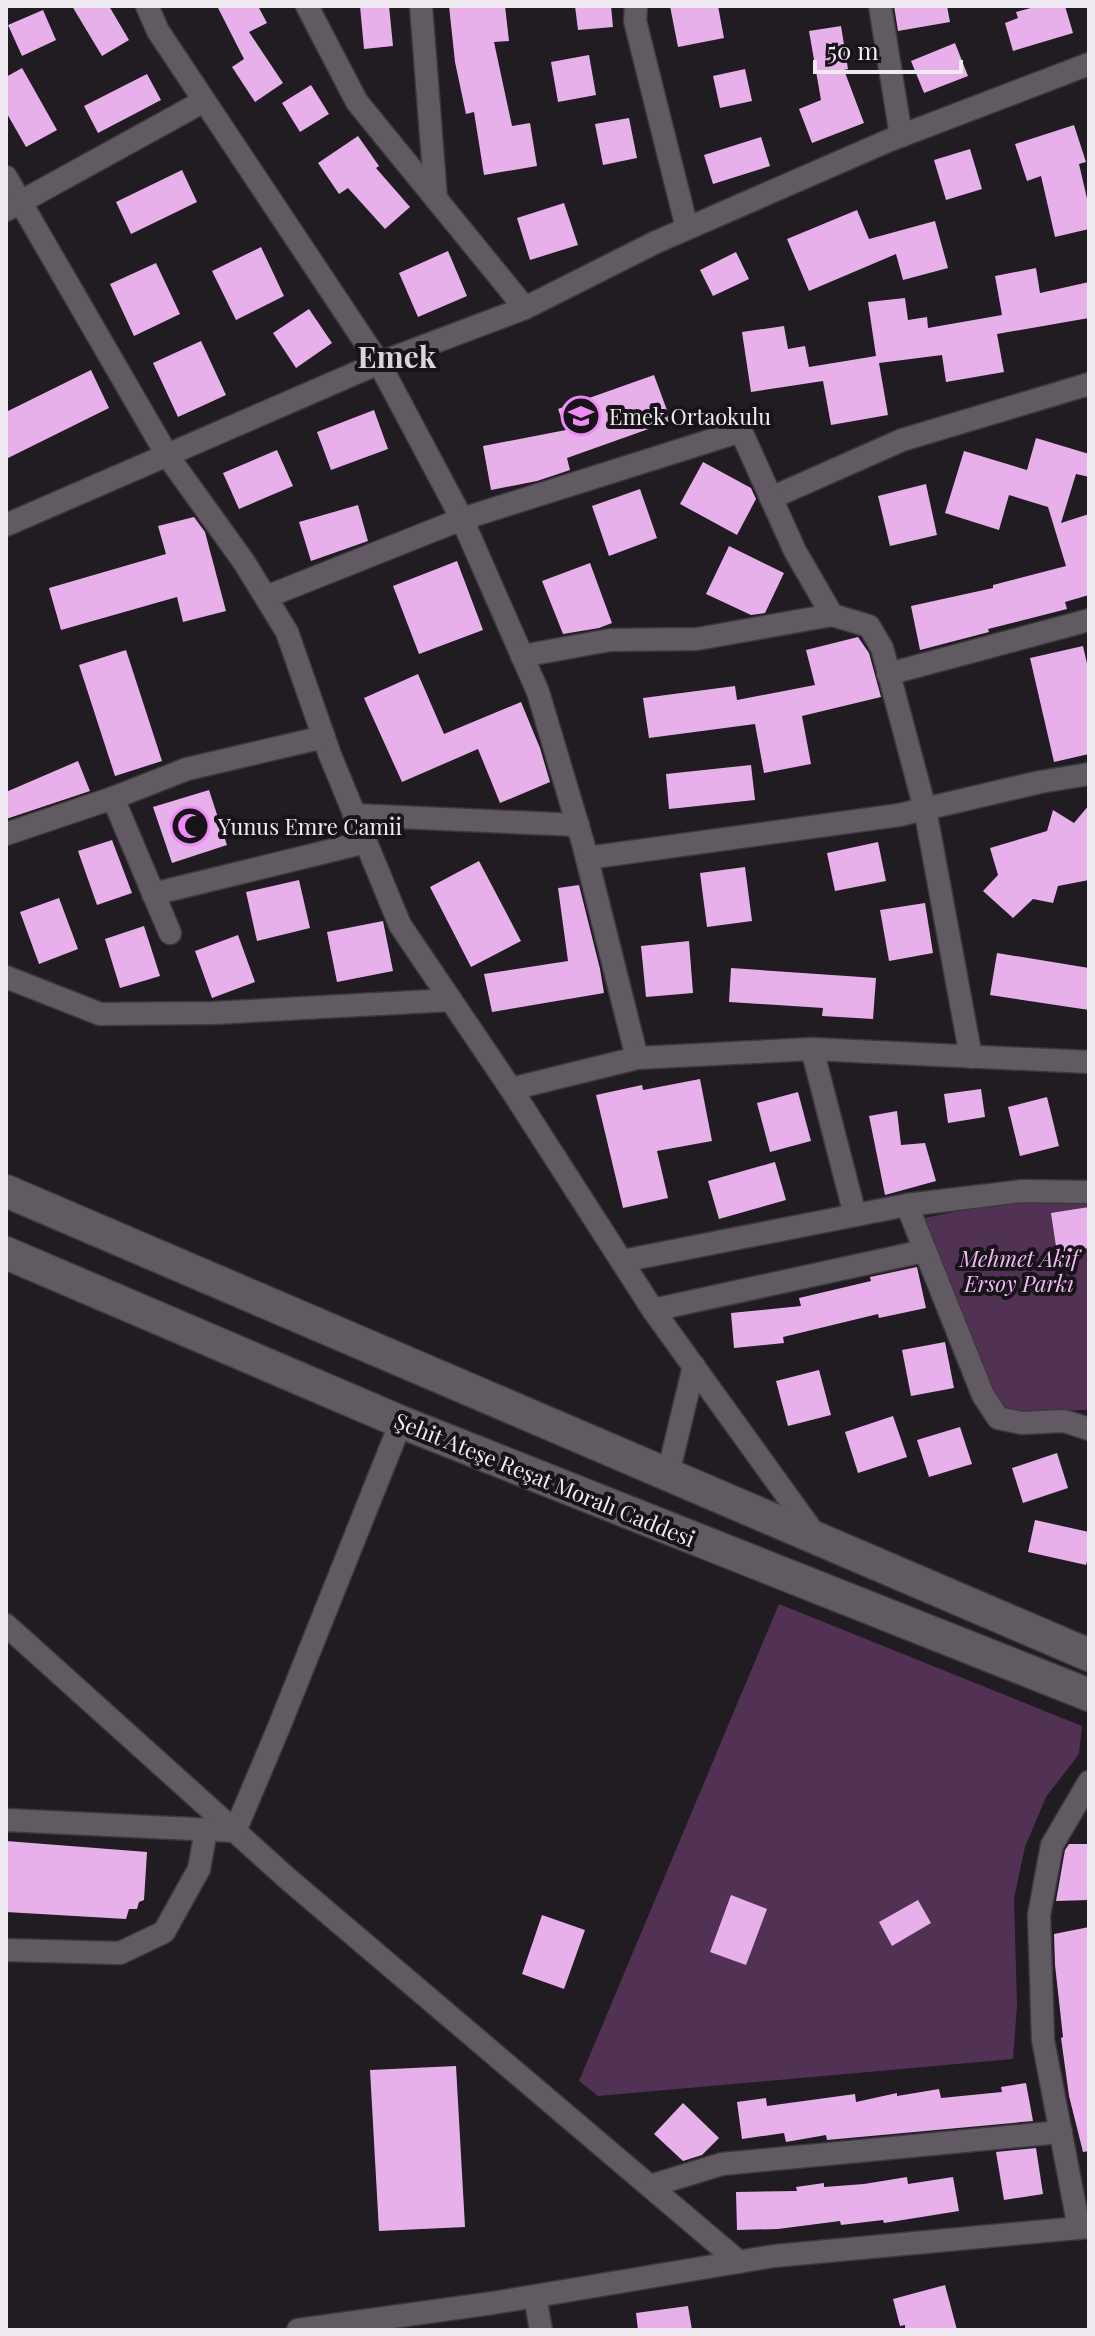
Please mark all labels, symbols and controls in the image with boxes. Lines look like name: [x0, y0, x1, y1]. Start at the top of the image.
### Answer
scale bar: [815, 24, 961, 74]
text: 50 m: [827, 34, 879, 66]
district label: Emek: [358, 336, 437, 376]
school or university icon: Emek Ortaokulu: [560, 395, 602, 437]
place label: Emek Ortaokulu: [609, 401, 771, 431]
mosque icon: Yunus Emre Camii: [169, 805, 211, 847]
place label: Yunus Emre Camii: [217, 811, 402, 841]
park label: Mehmet Akif Ersoy Parkı: [959, 1243, 1082, 1298]
street label: Şehit Ateşe Reşat Moralı Caddesi: [390, 1405, 700, 1553]

